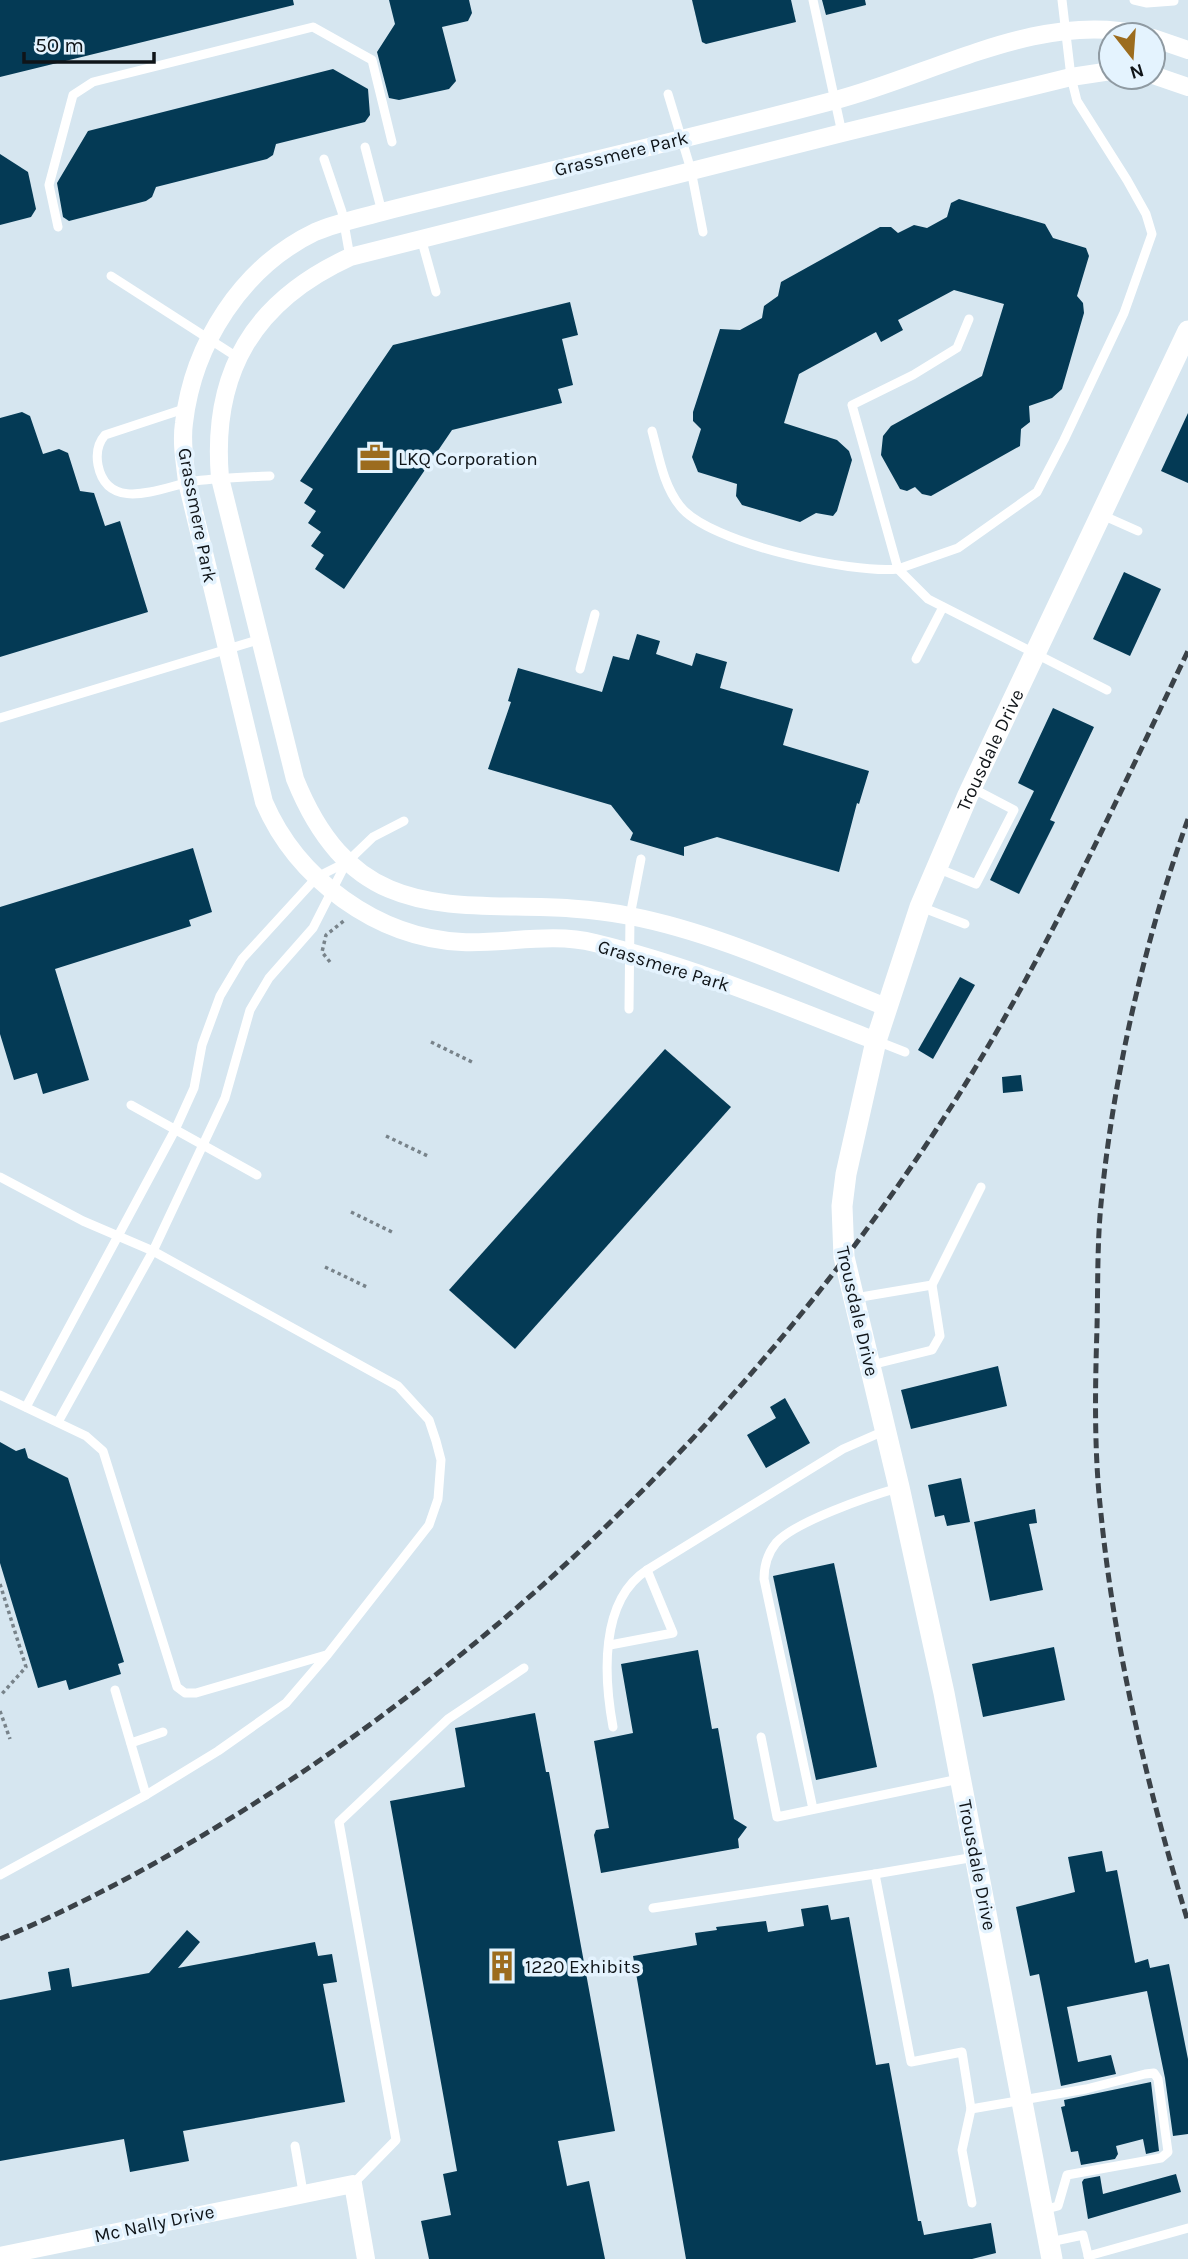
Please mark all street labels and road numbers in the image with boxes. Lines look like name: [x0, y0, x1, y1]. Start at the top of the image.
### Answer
street label: Grassmere Park: [552, 127, 691, 181]
street label: Grassmere Park: [173, 446, 221, 585]
street label: Trousdale Drive: [952, 686, 1029, 815]
street label: Grassmere Park: [595, 935, 733, 997]
street label: Trousdale Drive: [831, 1244, 883, 1378]
street label: Trousdale Drive: [954, 1798, 1000, 1932]
street label: Mc Nally Drive: [92, 2201, 216, 2247]

